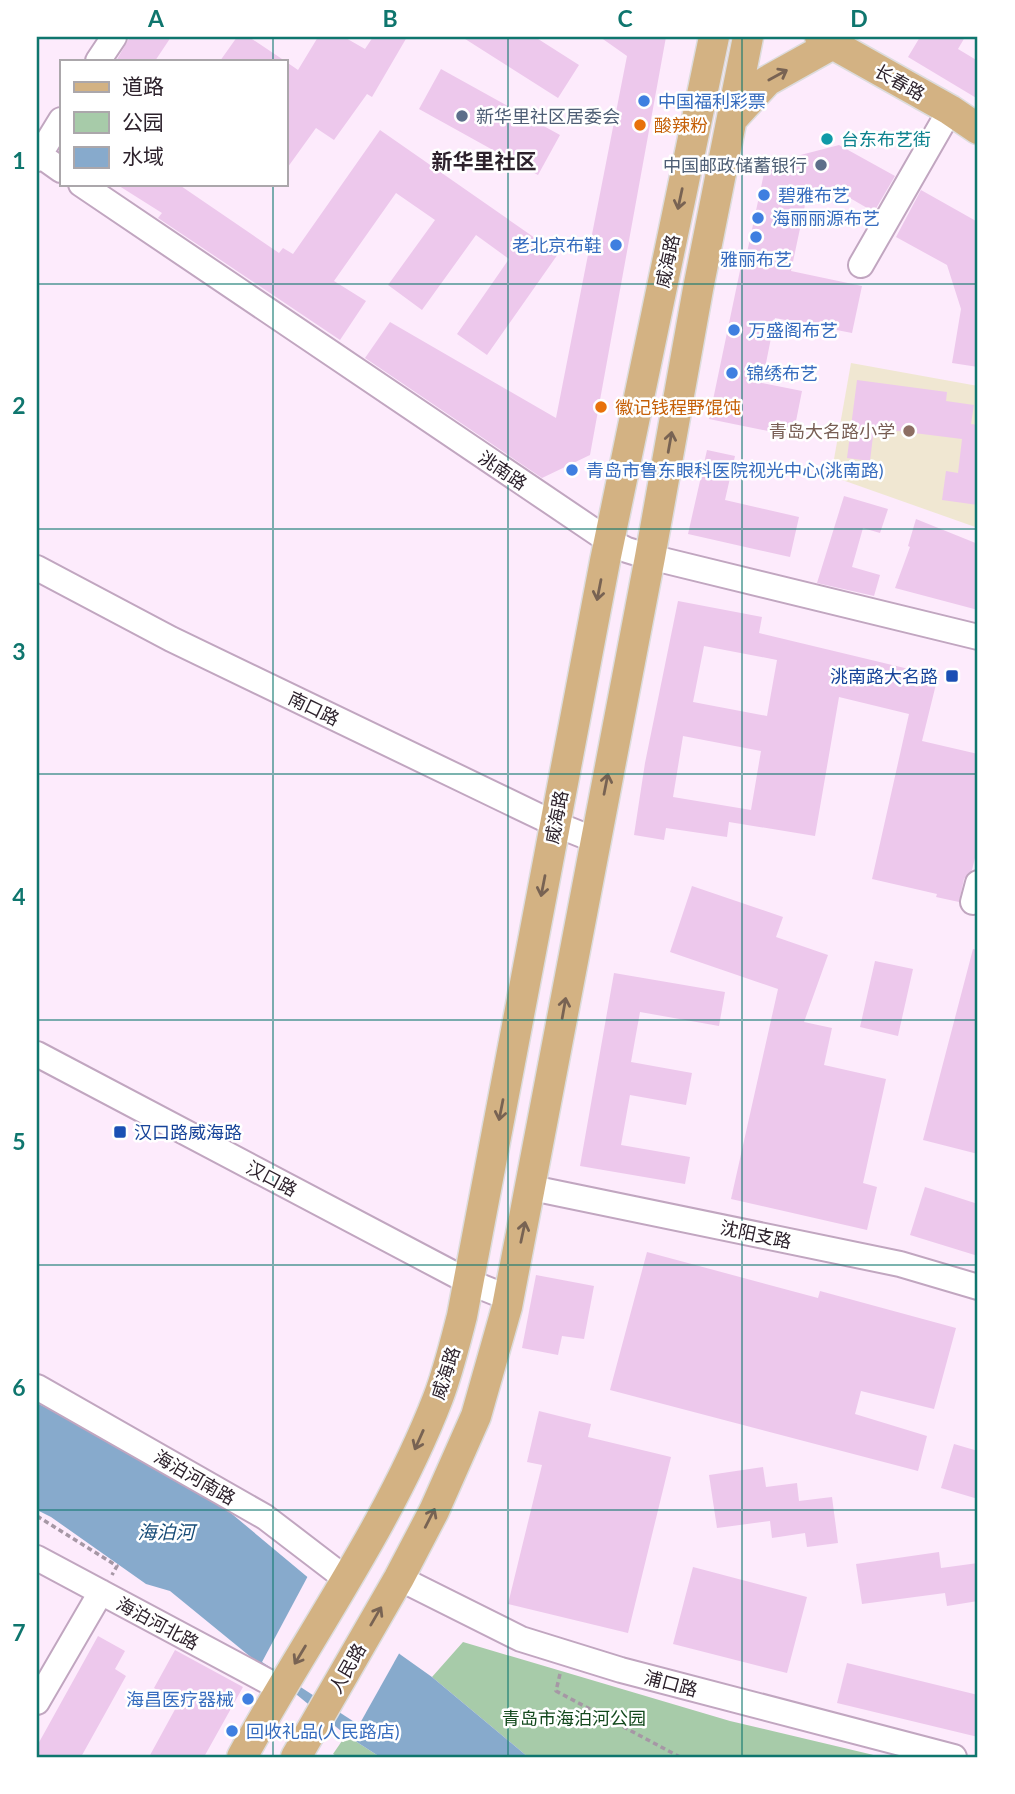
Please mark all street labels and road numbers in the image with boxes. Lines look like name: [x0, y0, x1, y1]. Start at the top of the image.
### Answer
street label: 长春路: [871, 59, 929, 105]
street label: 威海路: [651, 232, 683, 290]
street label: 洮南路: [474, 446, 532, 494]
street label: 南口路: [285, 686, 343, 730]
street label: 威海路: [540, 788, 572, 846]
street label: 汉口路: [243, 1156, 301, 1200]
street label: 沈阳支路: [718, 1216, 794, 1252]
street label: 威海路: [426, 1344, 464, 1402]
street label: 海泊河南路: [151, 1445, 239, 1509]
street label: 海泊河北路: [113, 1592, 203, 1654]
street label: 人民路: [324, 1639, 370, 1697]
street label: 浦口路: [642, 1665, 700, 1701]

